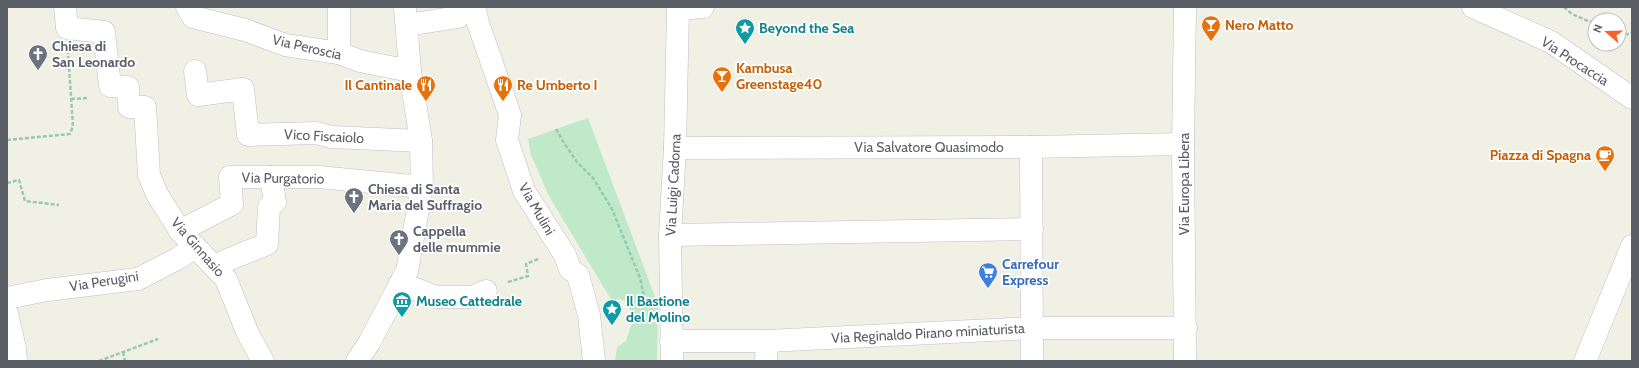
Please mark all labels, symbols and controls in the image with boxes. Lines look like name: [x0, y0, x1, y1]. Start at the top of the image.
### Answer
north arrow: [1587, 12, 1627, 52]
bar icon: Nero Matto: [1200, 14, 1222, 42]
place label: Nero Matto: [1225, 16, 1294, 34]
place icon: Beyond the Sea: [734, 17, 756, 45]
place label: Beyond the Sea: [759, 19, 854, 37]
text: N: [1590, 23, 1606, 35]
street label: Via Peroscia: [270, 30, 344, 64]
street label: Via Procaccia: [1538, 32, 1613, 90]
place label: Chiesa di San Leonardo: [52, 37, 135, 71]
church icon: Chiesa di San Leonardo: [27, 43, 49, 71]
place label: Kambusa Greenstage40: [736, 59, 822, 93]
bar icon: Kambusa Greenstage40: [711, 65, 733, 93]
restaurant icon: Il Cantinale: [415, 74, 437, 102]
restaurant icon: Re Umberto I: [492, 74, 514, 102]
place label: Il Cantinale: [345, 76, 412, 94]
place label: Re Umberto I: [517, 76, 598, 94]
street label: Vico Fiscaiolo: [284, 125, 365, 147]
street label: Via Luigi Cadorna: [661, 133, 685, 237]
street label: Via Europa Libera: [1175, 133, 1193, 235]
street label: Via Salvatore Quasimodo: [854, 138, 1004, 156]
cafe icon: Piazza di Spagna: [1594, 144, 1616, 172]
place label: Piazza di Spagna: [1490, 146, 1591, 164]
street label: Via Purgatorio: [242, 168, 325, 188]
place label: Chiesa di Santa Maria del Suffragio: [368, 180, 482, 214]
street label: Via Mulini: [515, 180, 559, 238]
church icon: Chiesa di Santa Maria del Suffragio: [343, 186, 365, 214]
street label: Via Ginnasio: [167, 214, 229, 281]
place label: Cappella delle mummie: [413, 222, 501, 256]
church icon: Cappella delle mummie: [388, 228, 410, 256]
place label: Carrefour Express: [1002, 255, 1059, 289]
supermarket icon: Carrefour Express: [977, 261, 999, 289]
street label: Via Perugini: [68, 267, 140, 295]
museum icon: Museo Cattedrale: [391, 290, 413, 318]
place label: Museo Cattedrale: [416, 292, 522, 310]
place label: Il Bastione del Molino: [626, 292, 690, 326]
place icon: Il Bastione del Molino: [601, 298, 623, 326]
street label: Via Reginaldo Pirano miniaturista: [831, 319, 1026, 347]

